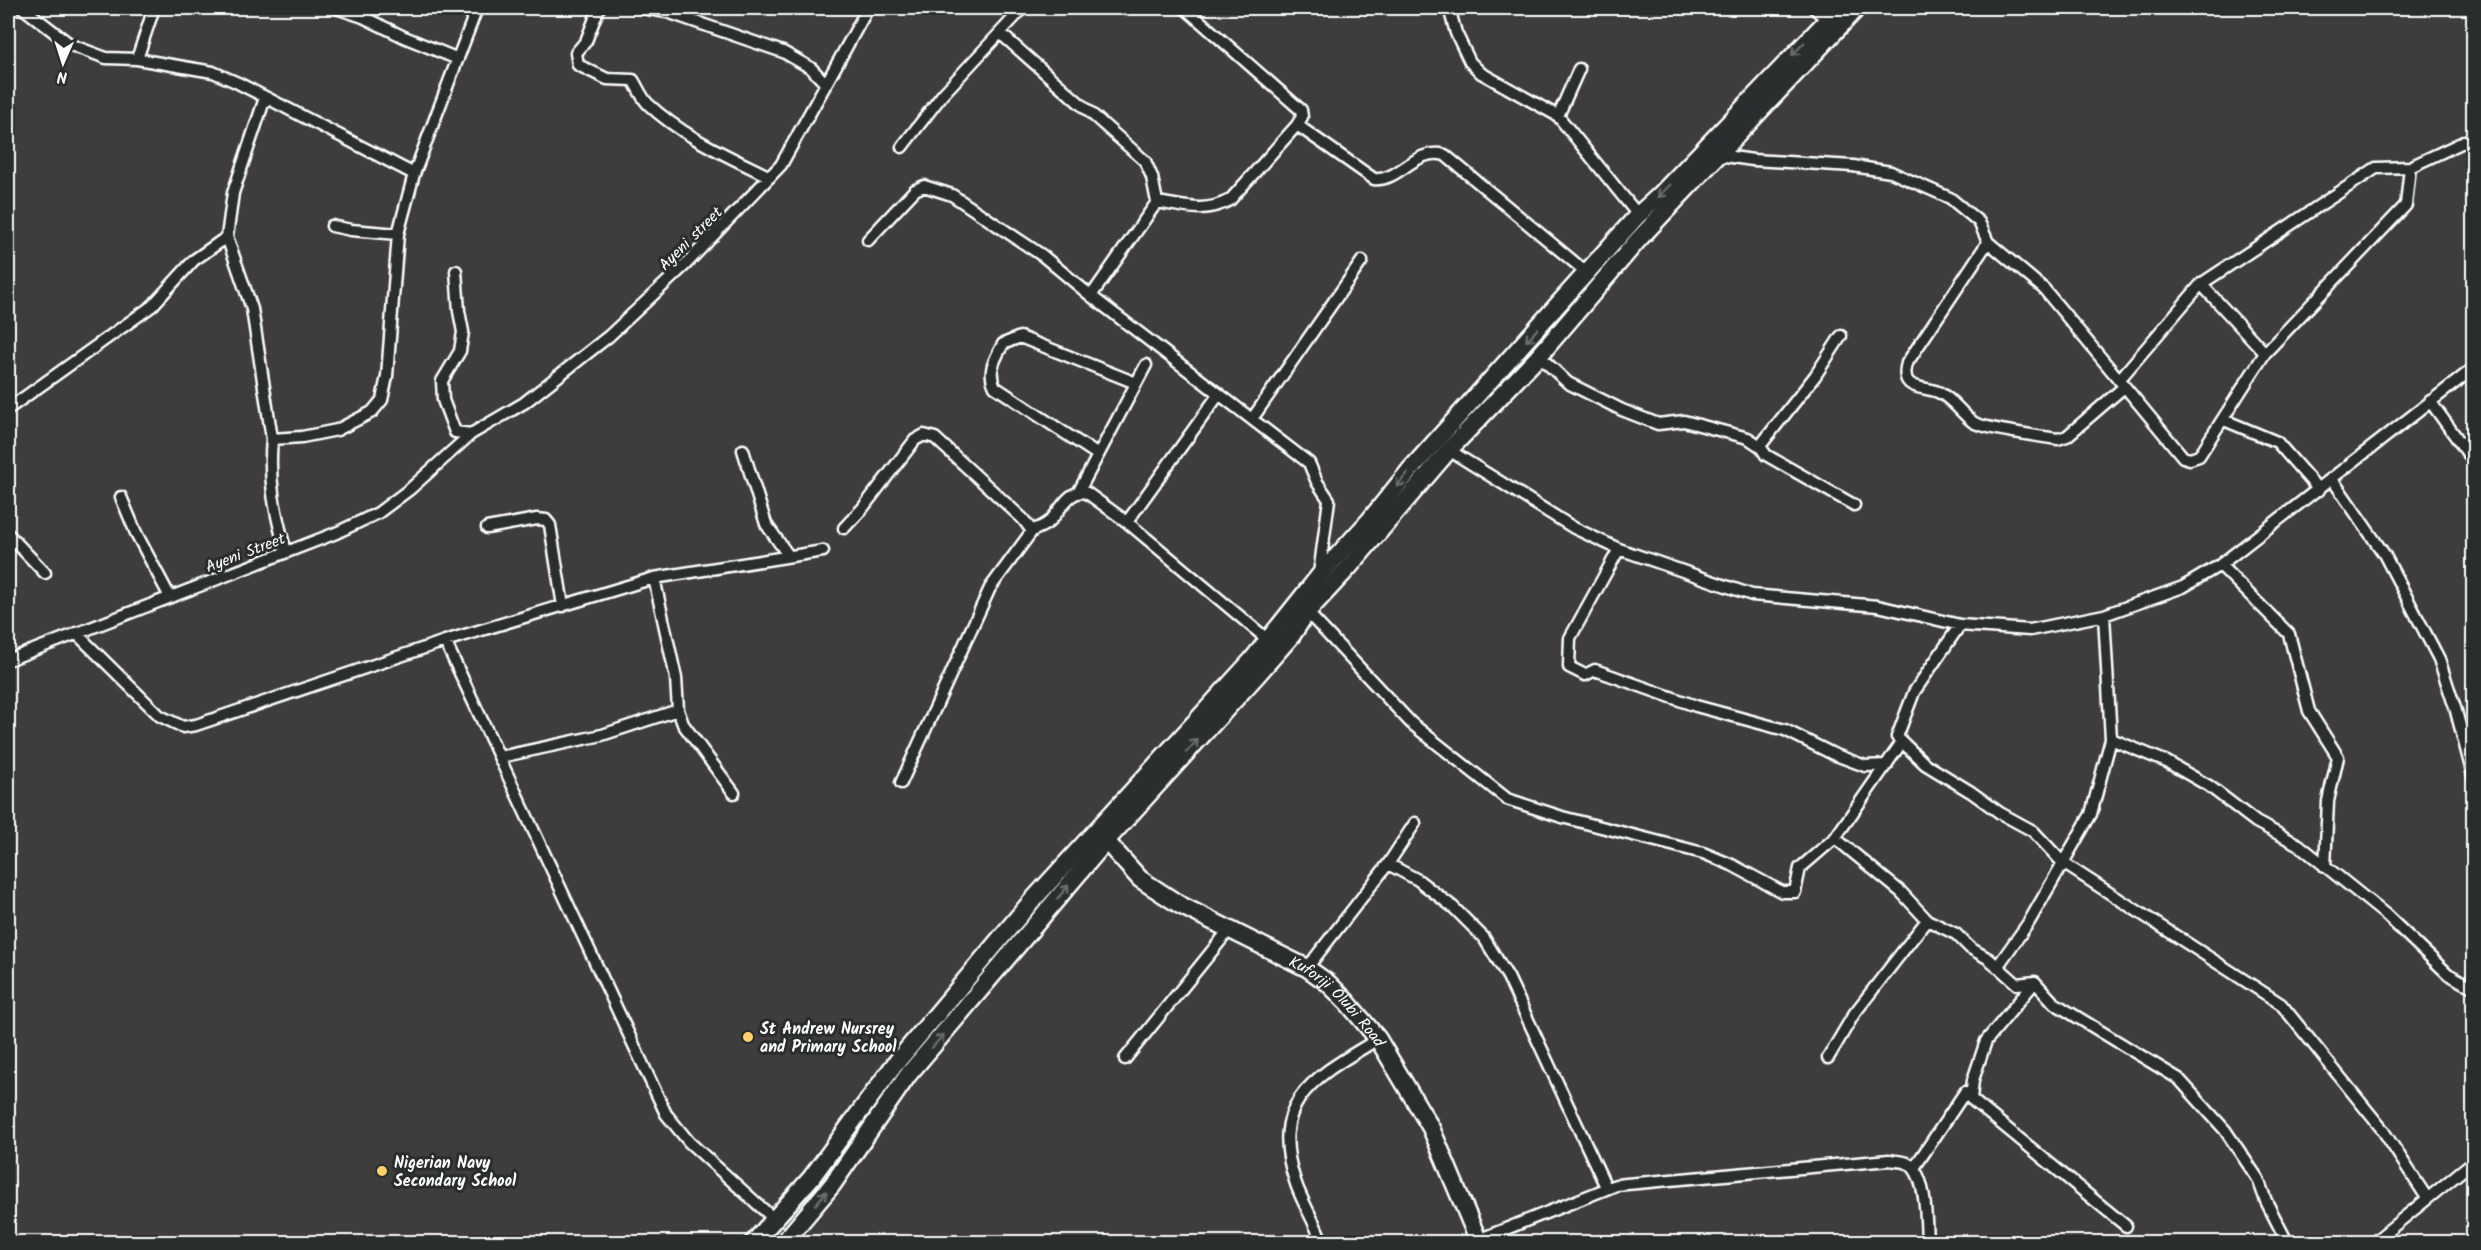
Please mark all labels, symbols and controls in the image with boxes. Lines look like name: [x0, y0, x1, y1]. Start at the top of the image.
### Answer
north arrow: [33, 33, 93, 93]
one-way arrow: [1791, 42, 1805, 57]
text: N: [57, 64, 68, 89]
one-way arrow: [1657, 183, 1671, 198]
street label: Ayeni street: [653, 201, 729, 277]
one-way arrow: [1525, 327, 1539, 342]
one-way arrow: [1396, 472, 1409, 488]
street label: Ayeni Street: [202, 526, 290, 580]
one-way arrow: [1185, 738, 1199, 753]
one-way arrow: [1056, 885, 1070, 900]
street label: Kuforiji Olubi Road: [1284, 950, 1391, 1053]
place label: St Andrew Nursrey and Primary School: [760, 1017, 897, 1060]
marker: St Andrew Nursrey and Primary School: [741, 1030, 755, 1044]
one-way arrow: [930, 1034, 944, 1050]
place label: Nigerian Navy Secondary School: [394, 1151, 517, 1194]
marker: Nigerian Navy Secondary School: [375, 1164, 389, 1178]
one-way arrow: [815, 1190, 828, 1206]

